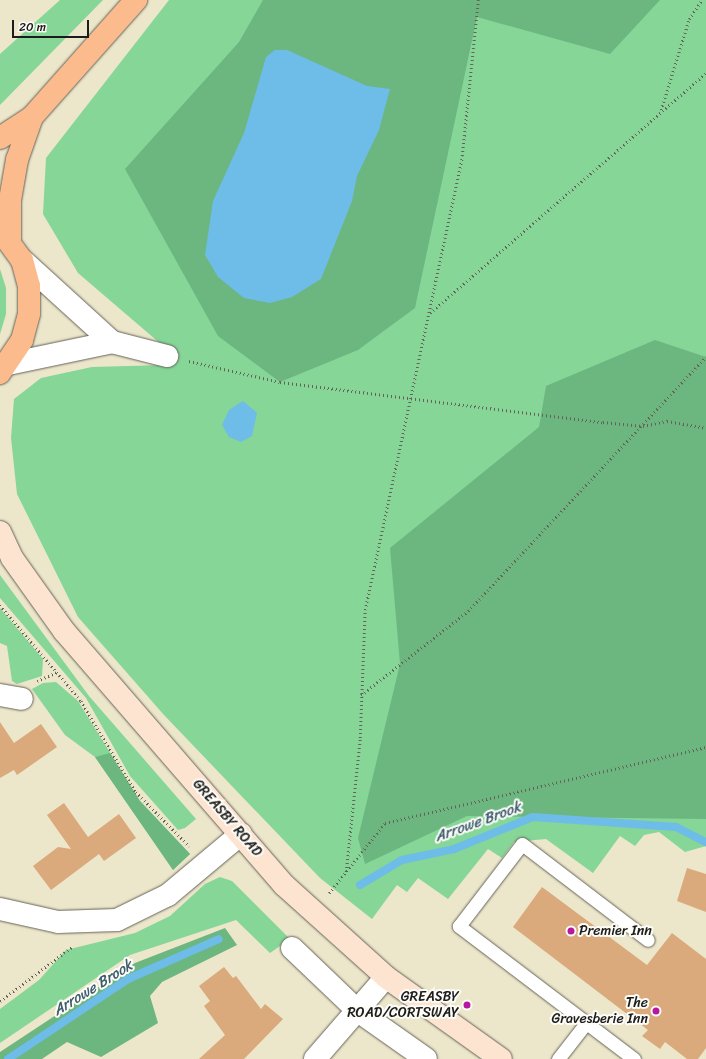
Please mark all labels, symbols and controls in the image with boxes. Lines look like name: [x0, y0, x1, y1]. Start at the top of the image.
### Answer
scale bar: [14, 12, 91, 38]
text: 20 m: [19, 16, 46, 38]
street label: GREASBY ROAD: [189, 776, 265, 860]
water label: Arrowe Brook: [432, 798, 524, 846]
place label: Premier Inn: [579, 923, 652, 939]
marker: Premier Inn: [566, 926, 576, 936]
water label: Arrowe Brook: [50, 956, 136, 1020]
place label: GREASBY ROAD/CORTSWAY: [347, 989, 459, 1022]
place label: The Gravesberie Inn: [552, 995, 648, 1028]
marker: GREASBY ROAD/CORTSWAY: [462, 1000, 472, 1010]
marker: The Gravesberie Inn: [651, 1006, 661, 1016]

